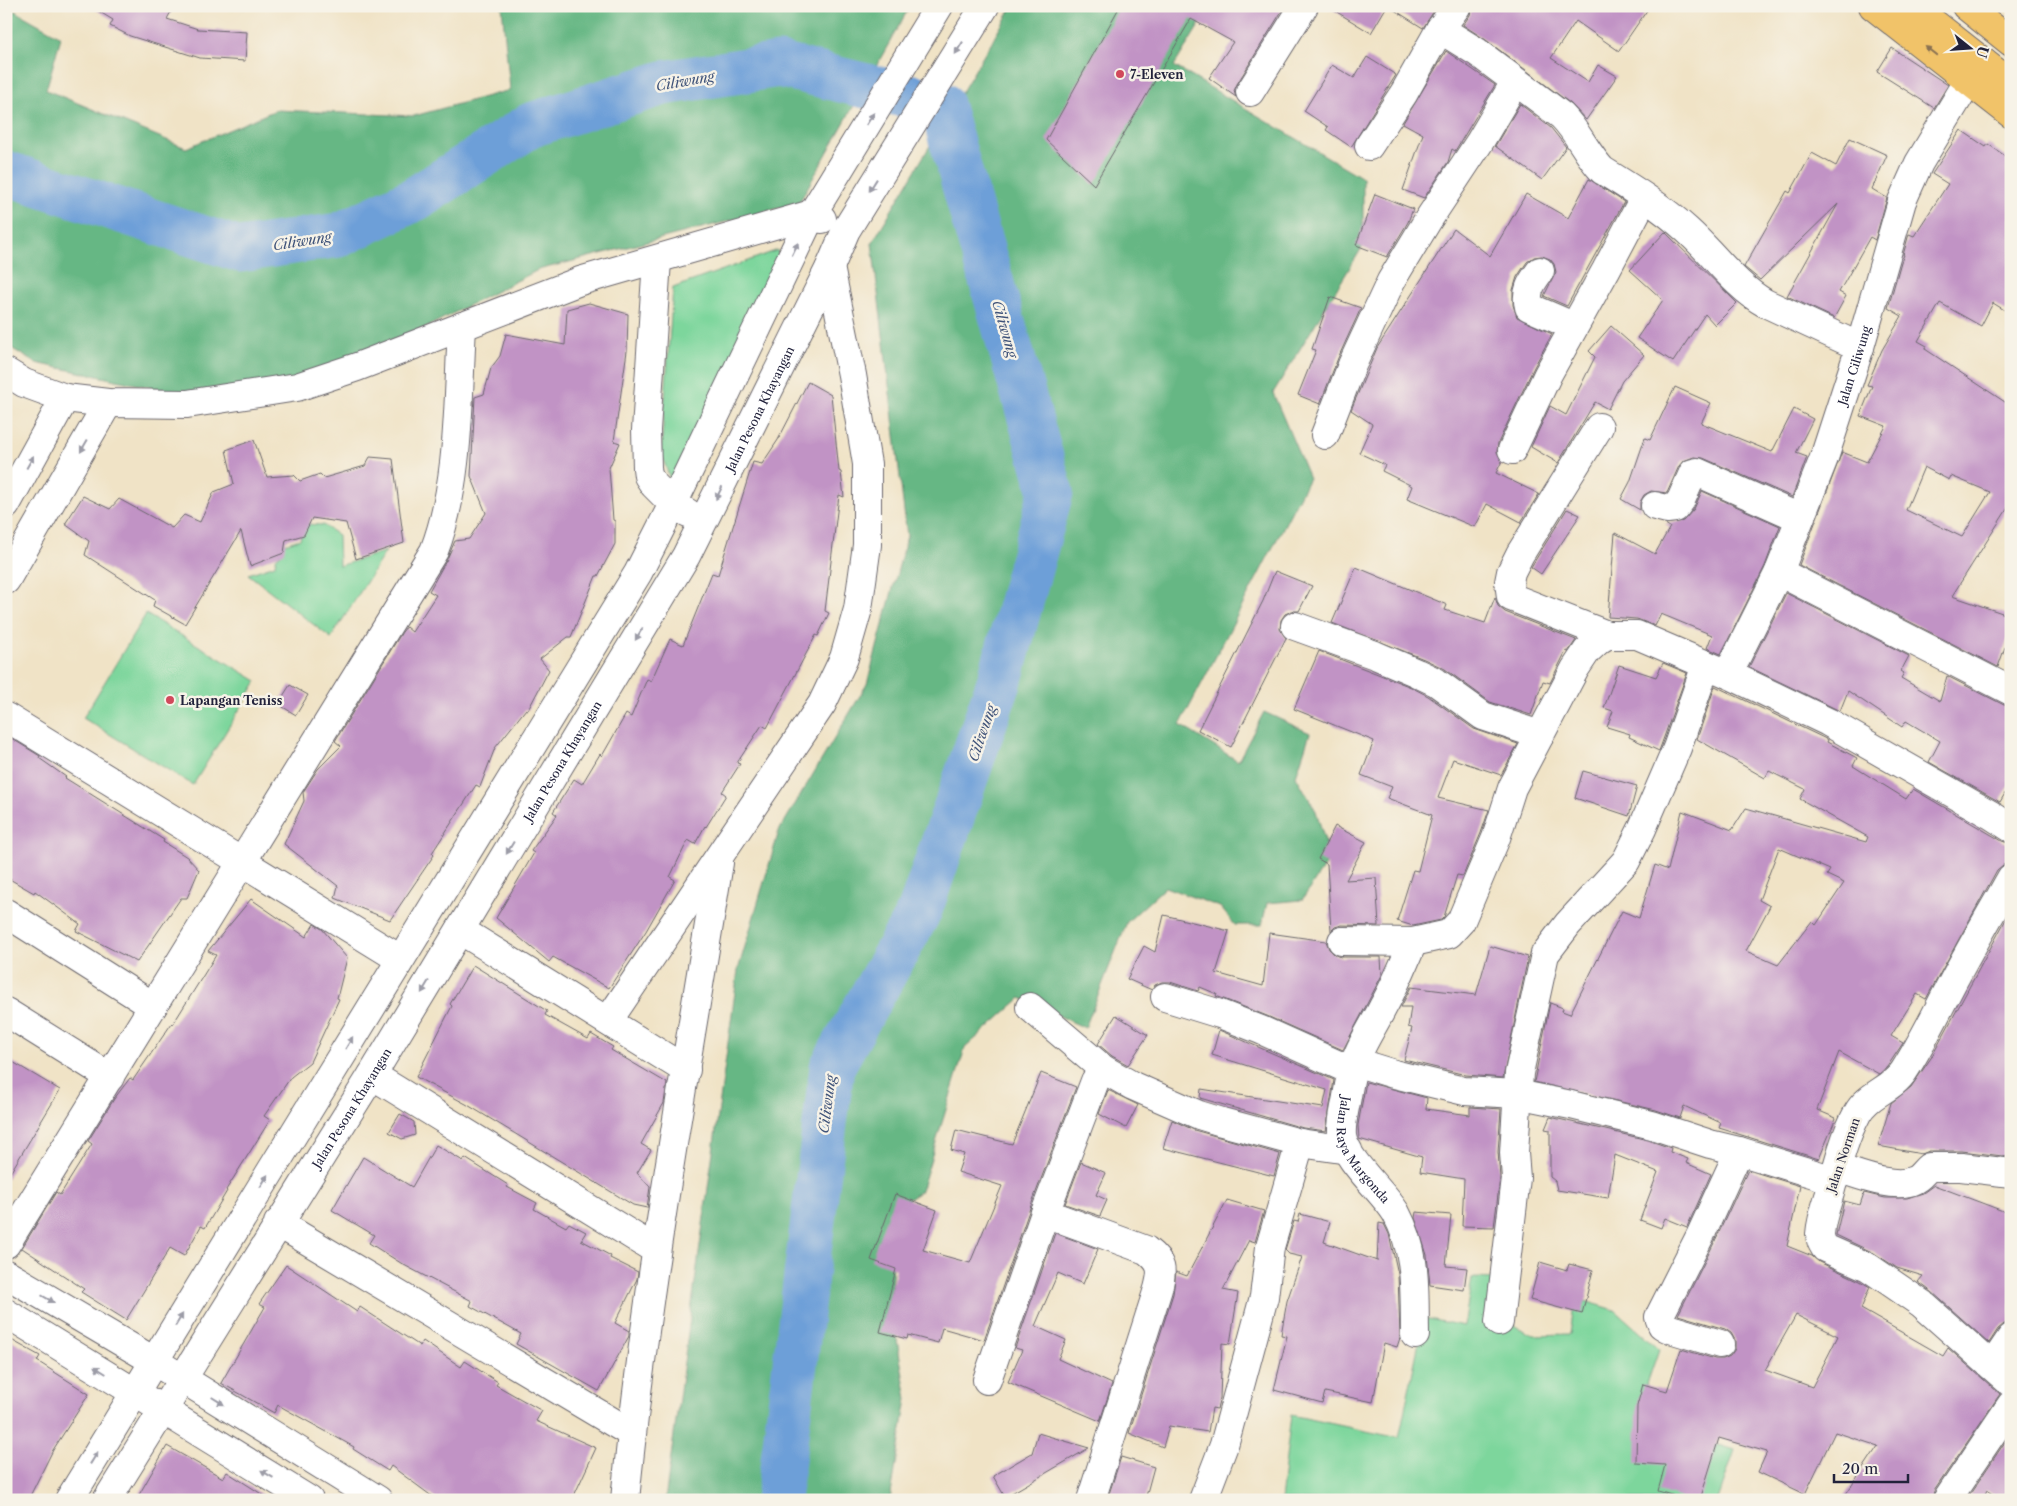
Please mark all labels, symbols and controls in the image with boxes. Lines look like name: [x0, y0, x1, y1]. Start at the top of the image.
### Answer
north arrow: [1944, 22, 1994, 72]
one-way arrow: [954, 41, 964, 54]
text: U: [1972, 44, 1993, 60]
one-way arrow: [1924, 46, 1938, 56]
water label: Ciliwung: [654, 67, 717, 95]
place label: 7-Eleven: [1130, 67, 1184, 82]
marker: 7-Eleven: [1114, 68, 1126, 80]
one-way arrow: [866, 112, 875, 125]
one-way arrow: [868, 179, 878, 192]
water label: Ciliwung: [271, 227, 334, 254]
one-way arrow: [791, 242, 799, 256]
water label: Ciliwung: [988, 298, 1022, 362]
street label: Jalan Ciliwung: [1834, 323, 1873, 409]
street label: Jalan Pesona Khayangan: [721, 343, 797, 476]
one-way arrow: [80, 439, 89, 452]
one-way arrow: [26, 455, 34, 469]
one-way arrow: [715, 485, 723, 500]
one-way arrow: [634, 627, 643, 641]
place label: Lapangan Teniss: [180, 693, 283, 708]
marker: Lapangan Teniss: [164, 694, 176, 706]
street label: Jalan Pesona Khayangan: [519, 697, 604, 826]
water label: Ciliwung: [964, 700, 1001, 764]
one-way arrow: [505, 842, 514, 855]
one-way arrow: [421, 980, 430, 994]
one-way arrow: [345, 1036, 354, 1049]
street label: Jalan Pesona Khayangan: [307, 1045, 394, 1172]
water label: Ciliwung: [814, 1072, 840, 1134]
street label: Jalan Raya Margonda: [1334, 1093, 1394, 1206]
street label: Jalan Norman: [1823, 1115, 1863, 1196]
one-way arrow: [260, 1175, 269, 1188]
one-way arrow: [41, 1295, 56, 1303]
one-way arrow: [175, 1313, 184, 1327]
one-way arrow: [93, 1366, 106, 1375]
one-way arrow: [211, 1396, 224, 1405]
scale bar: [1834, 1451, 1908, 1483]
one-way arrow: [90, 1452, 99, 1465]
text: 20 m: [1842, 1459, 1878, 1478]
one-way arrow: [261, 1470, 274, 1479]

